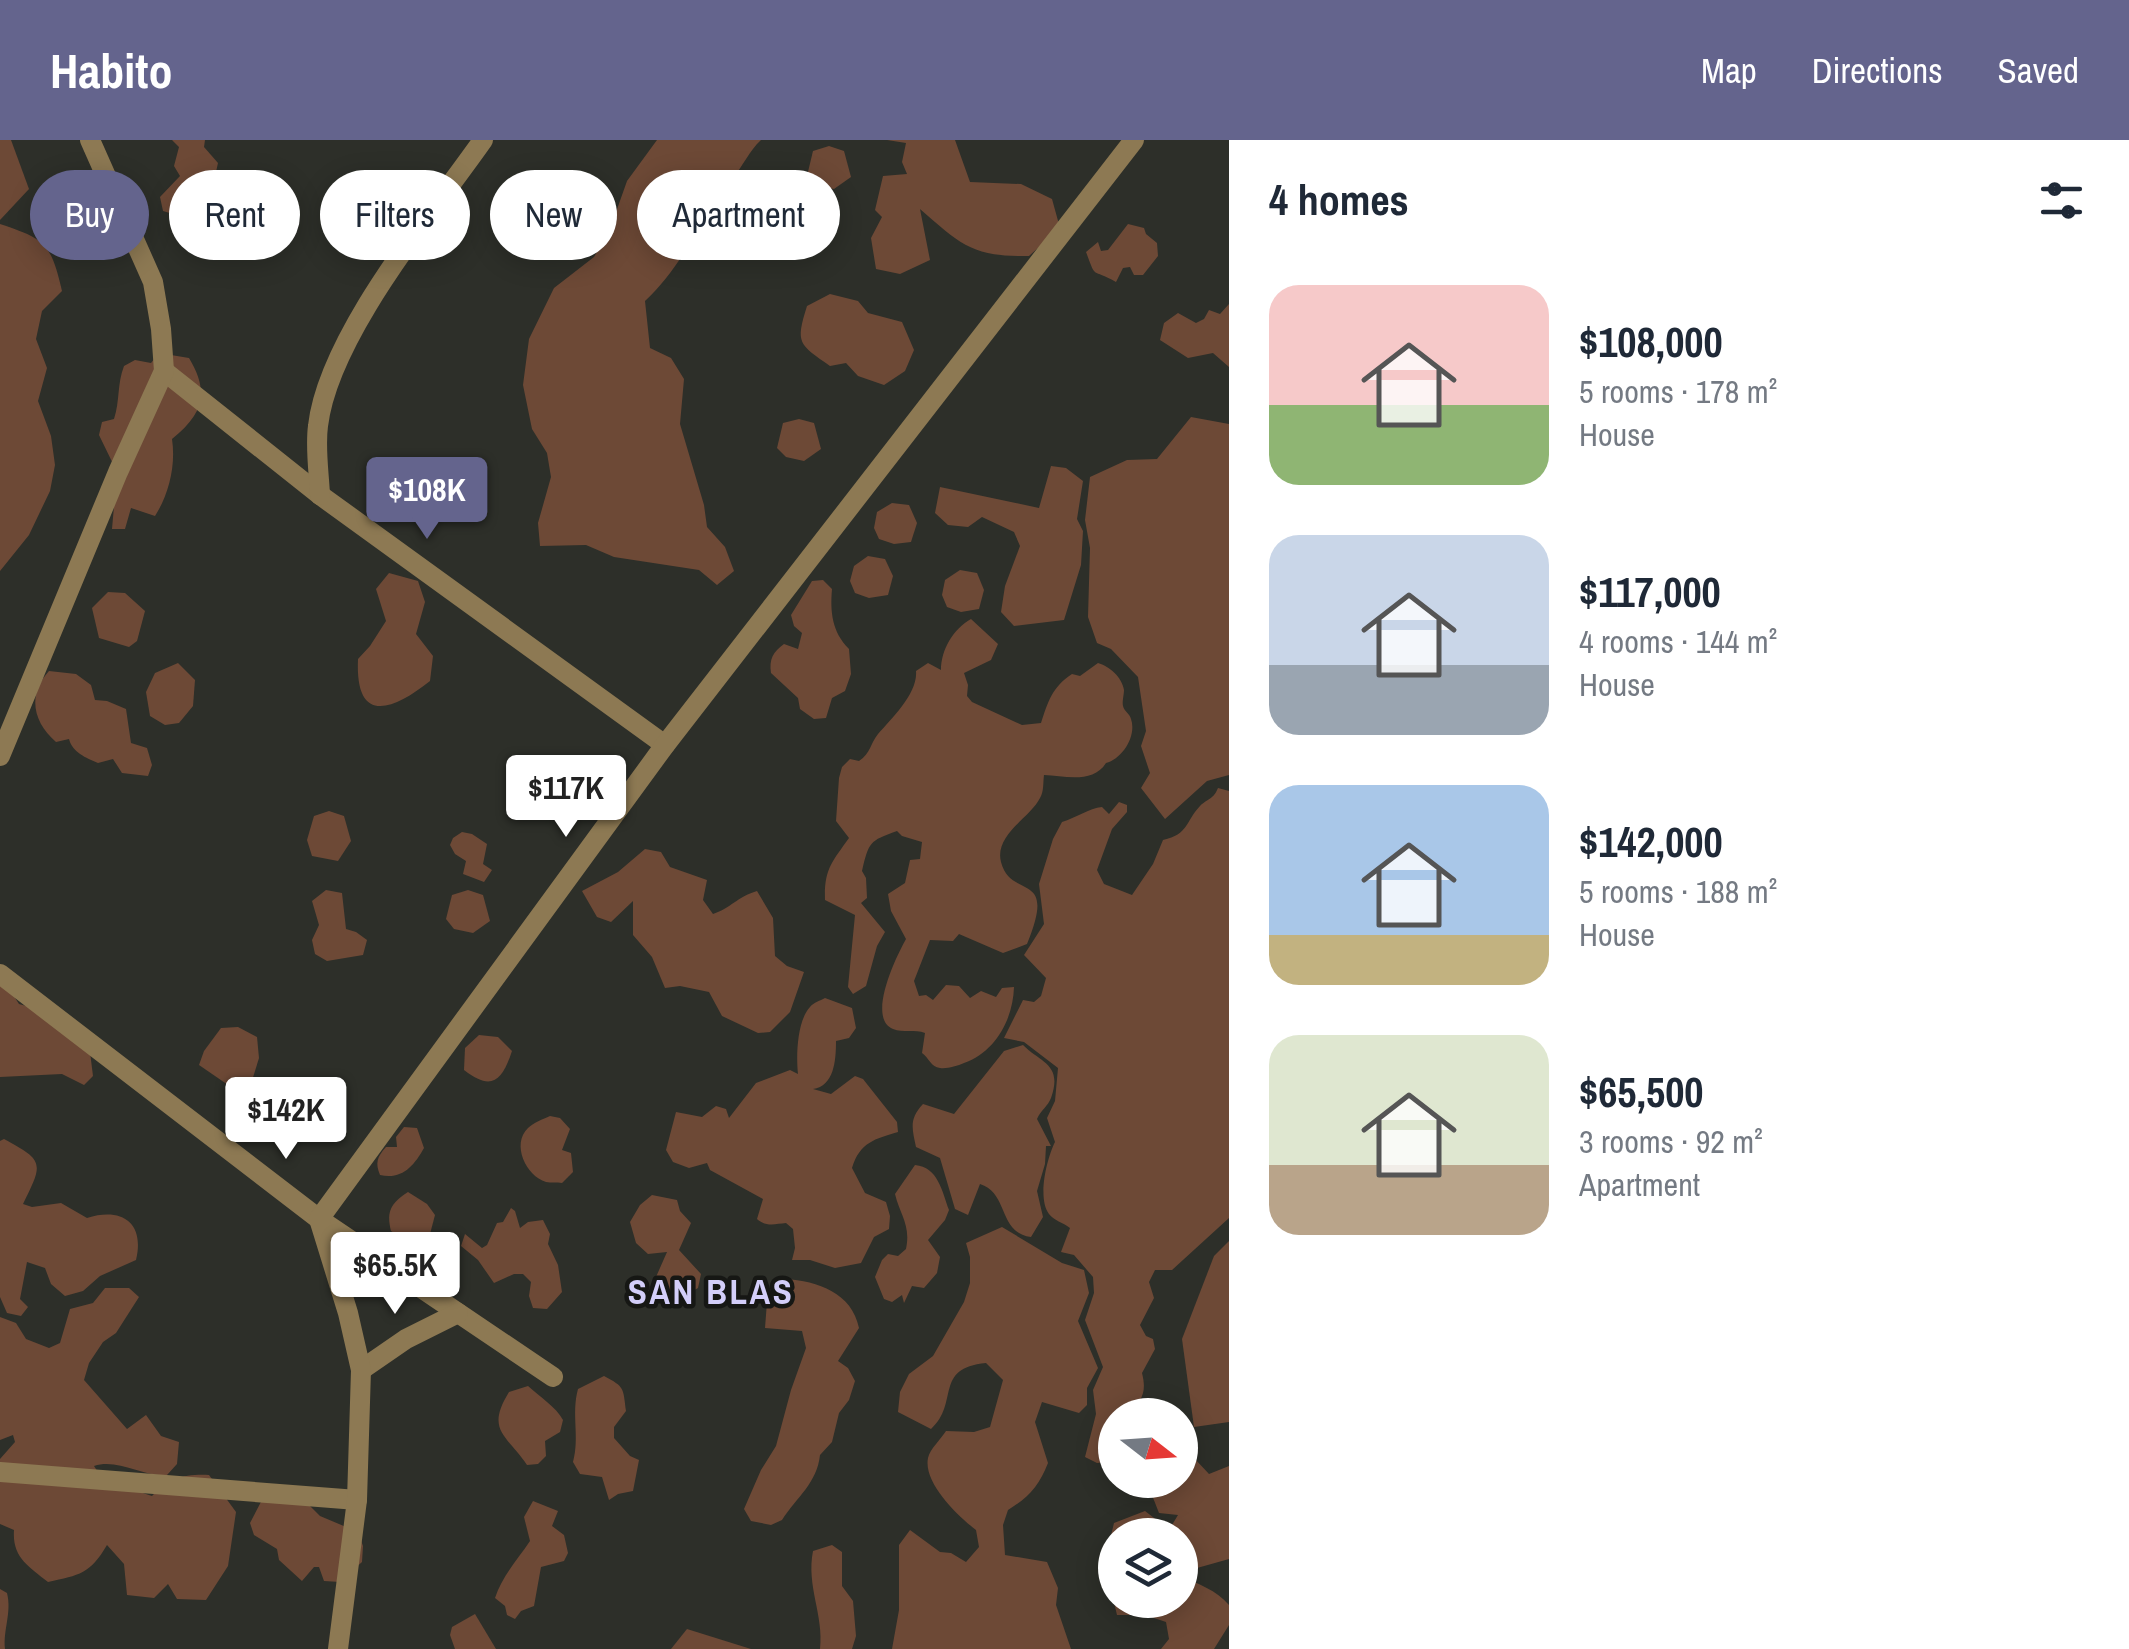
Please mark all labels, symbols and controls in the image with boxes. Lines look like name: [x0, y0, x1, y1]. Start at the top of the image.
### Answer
text: Habito: [50, 38, 172, 103]
text: Map: [1701, 47, 1757, 94]
text: Directions: [1812, 47, 1943, 94]
text: Saved: [1998, 47, 2079, 94]
chip: Buy: [30, 170, 149, 260]
chip: Rent: [169, 170, 300, 260]
chip: Filters: [320, 170, 470, 260]
chip: New: [490, 170, 617, 260]
chip: Apartment: [637, 170, 840, 260]
text: 4 homes: [1269, 172, 1409, 228]
icon: filters: [2034, 173, 2089, 228]
text: $108,000: [1579, 314, 1723, 370]
icon: home: [1349, 325, 1469, 445]
text: 5 rooms · 178 m²: [1579, 370, 1777, 413]
text: House: [1579, 413, 1655, 456]
pin: $108K: [357, 457, 497, 542]
text: $108K: [388, 468, 466, 511]
text: $117,000: [1579, 564, 1721, 620]
icon: home: [1349, 575, 1469, 695]
text: 4 rooms · 144 m²: [1579, 620, 1777, 663]
text: House: [1579, 663, 1655, 706]
pin: $117K: [496, 755, 636, 840]
text: $117K: [528, 766, 604, 809]
text: $142,000: [1579, 814, 1723, 870]
icon: home: [1349, 825, 1469, 945]
text: 5 rooms · 188 m²: [1579, 870, 1777, 913]
text: House: [1579, 913, 1655, 956]
text: $65,500: [1579, 1064, 1704, 1120]
icon: home: [1349, 1075, 1469, 1195]
pin: $142K: [216, 1077, 356, 1162]
text: $142K: [247, 1088, 325, 1131]
text: 3 rooms · 92 m²: [1579, 1120, 1763, 1163]
text: Apartment: [1579, 1163, 1700, 1206]
pin: $65.5K: [314, 1232, 476, 1317]
text: $65.5K: [353, 1243, 437, 1286]
district label: SAN BLAS: [628, 1268, 794, 1315]
north arrow: [1098, 1398, 1198, 1498]
map controls: [1098, 1398, 1198, 1618]
button: layers: [1098, 1518, 1198, 1618]

